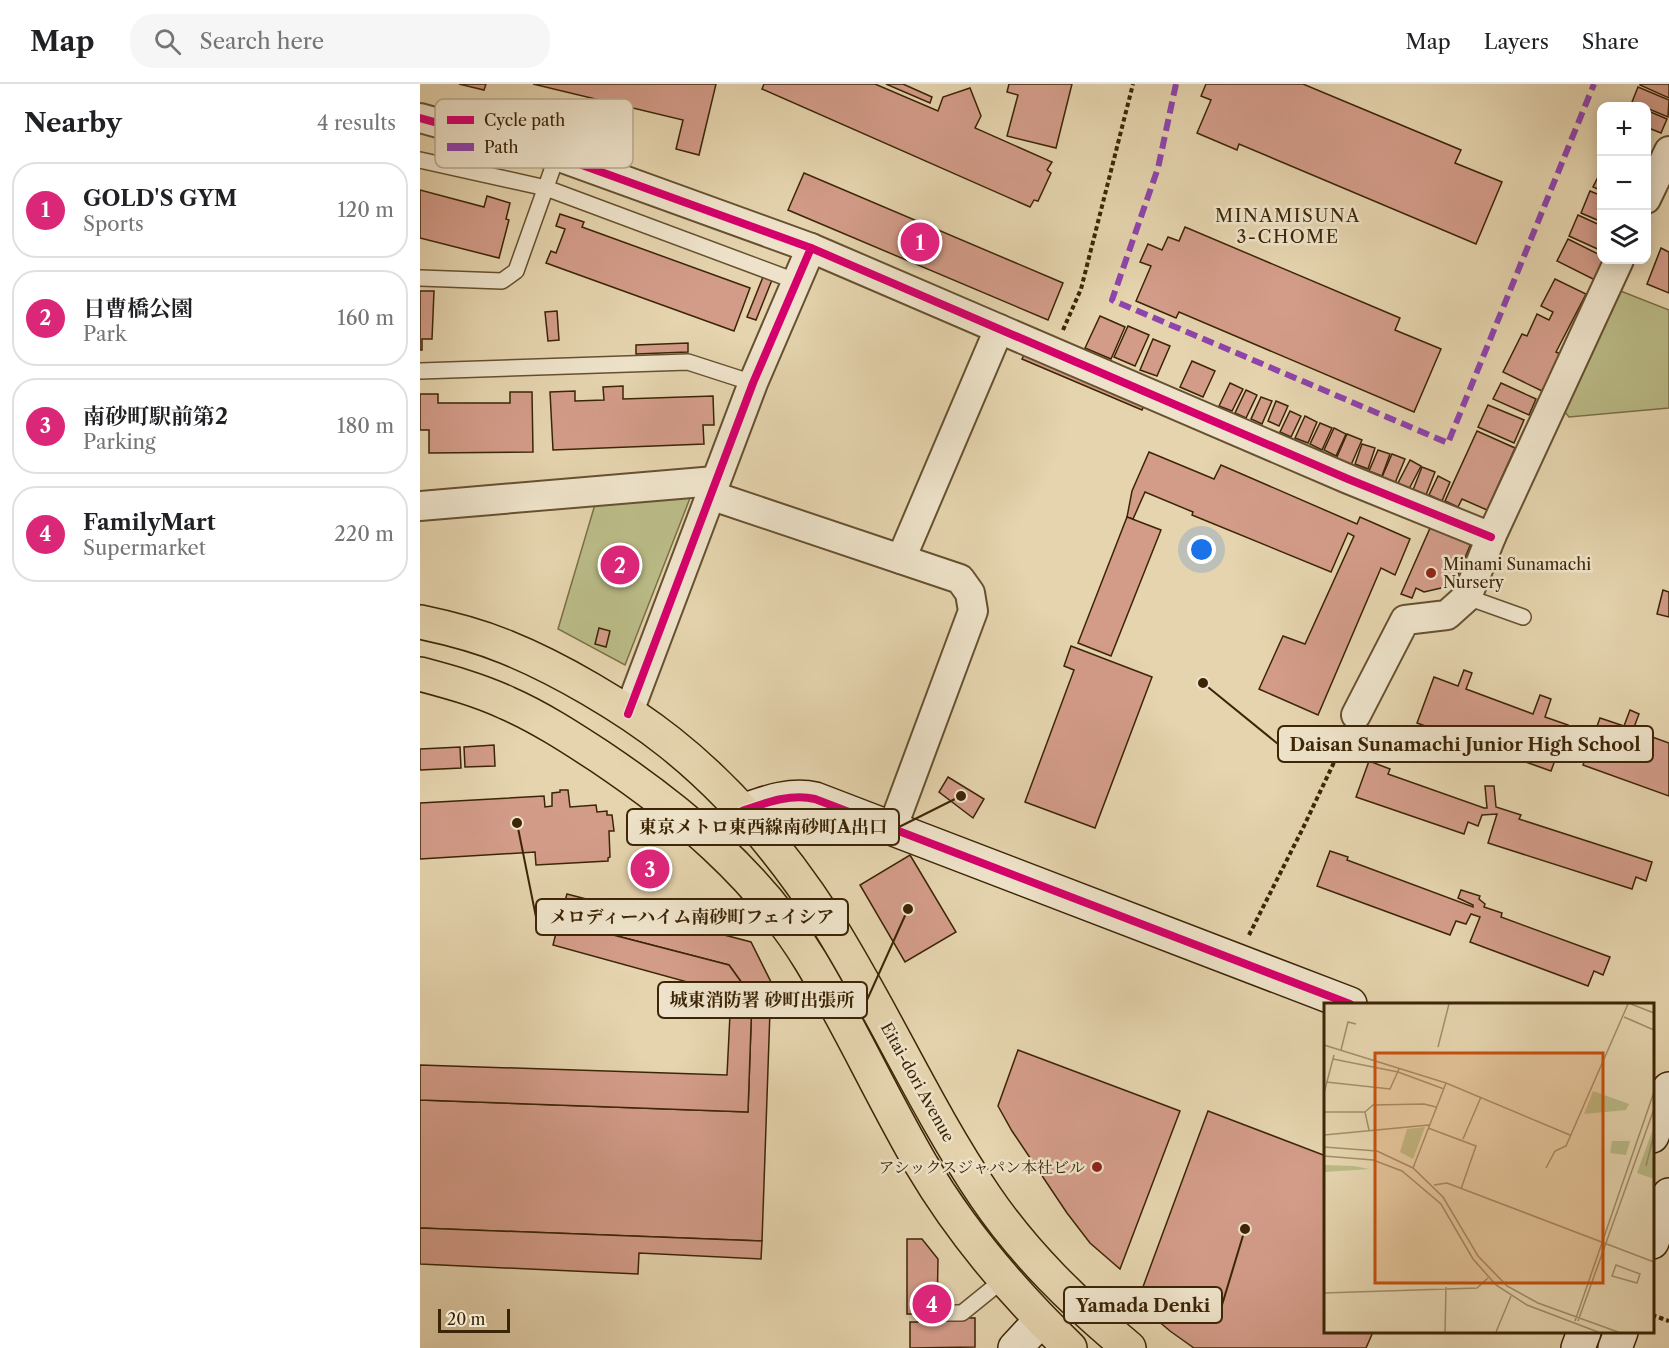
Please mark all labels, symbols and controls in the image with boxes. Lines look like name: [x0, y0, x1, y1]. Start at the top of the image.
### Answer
search box: [130, 14, 550, 68]
text: Map: [30, 24, 94, 58]
icon: search: [151, 25, 184, 58]
text: Search here: [199, 28, 324, 55]
text: Map: [1406, 29, 1451, 54]
text: Layers: [1484, 29, 1549, 54]
text: Share: [1582, 29, 1639, 54]
legend: [435, 99, 633, 168]
map controls: [1597, 102, 1651, 264]
button: +: [1597, 102, 1651, 156]
text: Nearby: [24, 107, 122, 139]
text: Cycle path: [484, 110, 565, 130]
text: 4 results: [317, 111, 396, 135]
text: Path: [484, 137, 518, 157]
button: −: [1597, 156, 1651, 210]
text: GOLD'S GYM: [83, 185, 237, 212]
text: 1: [41, 198, 50, 222]
text: 120 m: [337, 198, 394, 222]
district label: MINAMISUNA 3-CHOME: [1215, 205, 1361, 248]
button: layers: [1597, 210, 1651, 264]
text: Sports: [83, 212, 144, 236]
pin: 1: [900, 220, 940, 264]
text: 日曹橋公園: [83, 295, 193, 322]
text: 2: [40, 306, 51, 330]
text: 160 m: [337, 306, 394, 330]
text: Park: [83, 322, 126, 346]
text: 南砂町駅前第2: [83, 403, 228, 430]
text: 3: [40, 414, 51, 438]
text: 180 m: [337, 414, 394, 438]
text: Parking: [83, 430, 156, 454]
text: FamilyMart: [83, 509, 216, 536]
text: 4: [40, 522, 51, 546]
text: 220 m: [334, 522, 394, 546]
your location: [1187, 535, 1216, 564]
text: Supermarket: [83, 536, 206, 560]
pin: 2: [600, 542, 640, 588]
place label: Minami Sunamachi Nursery: [1443, 554, 1591, 592]
marker: Minami Sunamachi Nursery: [1424, 566, 1438, 580]
callout: Daisan Sunamachi Junior High School: [1278, 726, 1653, 762]
text: Daisan Sunamachi Junior High School: [1289, 734, 1641, 756]
callout: 東京メトロ東西線南砂町A出口: [627, 809, 899, 845]
text: 東京メトロ東西線南砂町A出口: [639, 816, 887, 838]
pin: 3: [630, 846, 670, 892]
callout: メロディーハイム南砂町フェイシア: [536, 899, 848, 935]
text: メロディーハイム南砂町フェイシア: [550, 906, 834, 928]
callout: 城東消防署 砂町出張所: [658, 982, 867, 1018]
text: 城東消防署 砂町出張所: [670, 989, 854, 1011]
inset map: [1324, 1003, 1654, 1333]
street label: Eitai-dori Avenue: [877, 1019, 959, 1145]
place label: アシックスジャパン本社ビル: [878, 1157, 1085, 1177]
marker: アシックスジャパン本社ビル: [1090, 1160, 1104, 1174]
pin: 4: [912, 1282, 952, 1326]
callout: Yamada Denki: [1064, 1287, 1222, 1323]
text: Yamada Denki: [1075, 1295, 1211, 1317]
scale bar: [438, 1306, 510, 1334]
text: 20 m: [447, 1309, 486, 1329]

